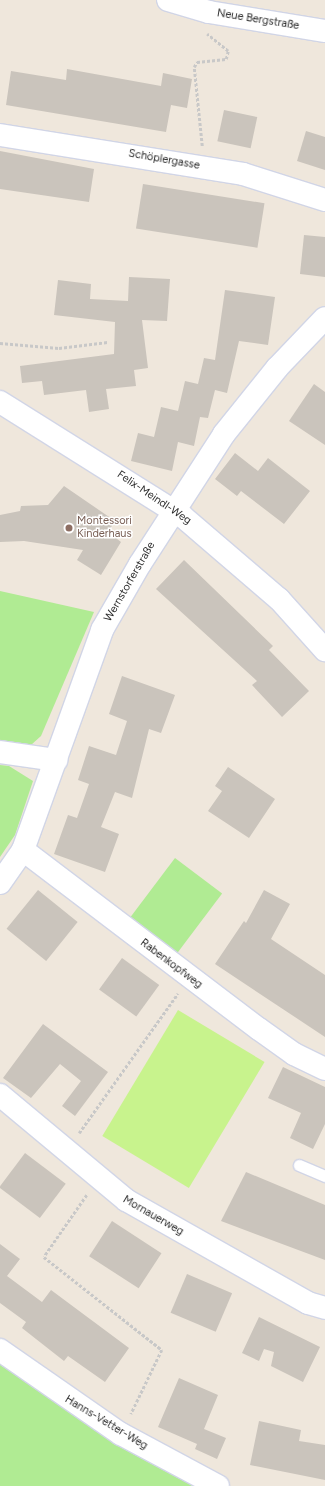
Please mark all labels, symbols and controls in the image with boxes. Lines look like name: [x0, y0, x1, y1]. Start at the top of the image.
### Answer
street label: Neue Bergstraße: [216, 7, 300, 33]
street label: Schöplergasse: [127, 147, 201, 173]
street label: Felix-Meindl-Weg: [114, 468, 194, 528]
place label: Montessori Kinderhaus: [77, 515, 132, 541]
marker: Montessori Kinderhaus: [64, 523, 74, 533]
street label: Wernstorferstraße: [102, 540, 158, 624]
street label: Rabenkopfweg: [137, 936, 205, 992]
street label: Mornauerweg: [120, 1193, 186, 1239]
street label: Hanns-Vetter-Weg: [62, 1393, 150, 1453]

